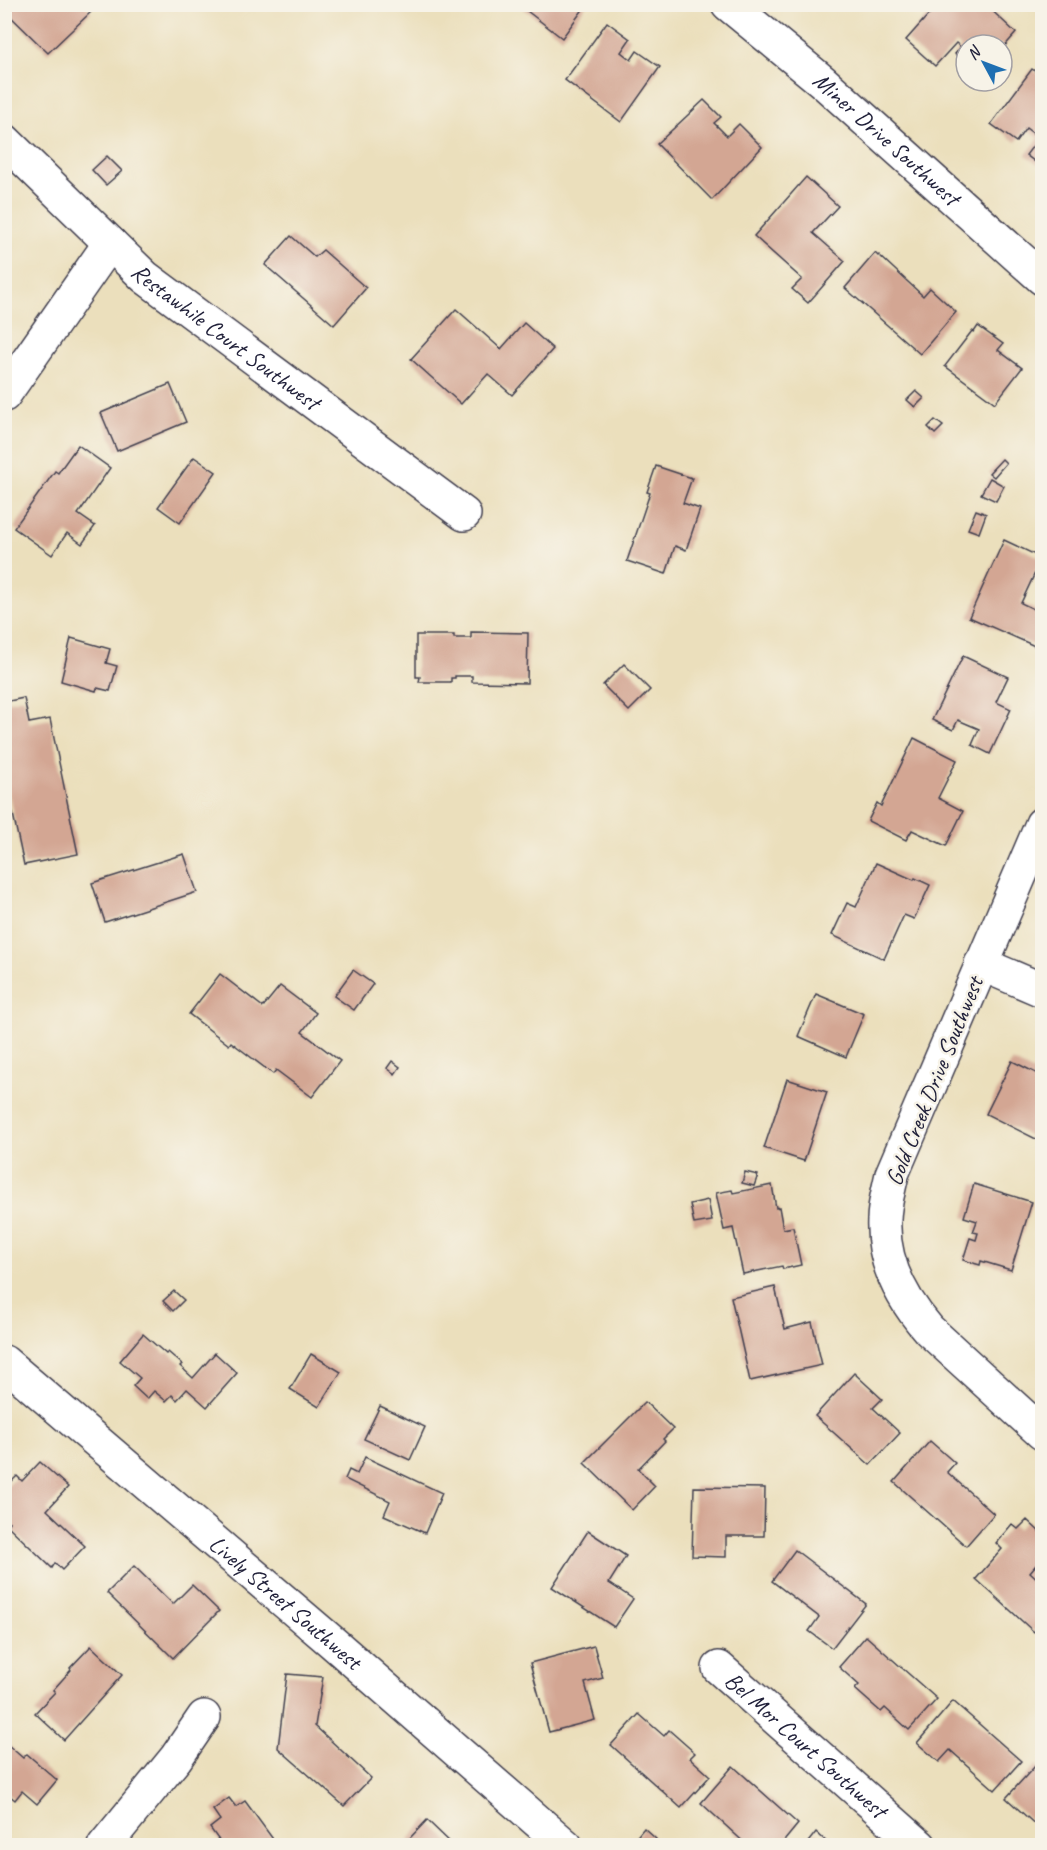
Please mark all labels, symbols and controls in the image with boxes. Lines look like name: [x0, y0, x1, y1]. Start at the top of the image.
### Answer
north arrow: [954, 33, 1014, 93]
text: N: [963, 41, 986, 64]
street label: Miner Drive Southwest: [807, 65, 968, 214]
street label: Restawhile Court Southwest: [125, 257, 328, 419]
street label: Gold Creek Drive Southwest: [878, 970, 990, 1190]
street label: Lively Street Southwest: [203, 1529, 369, 1677]
street label: Bel Mor Court Southwest: [719, 1665, 895, 1827]

